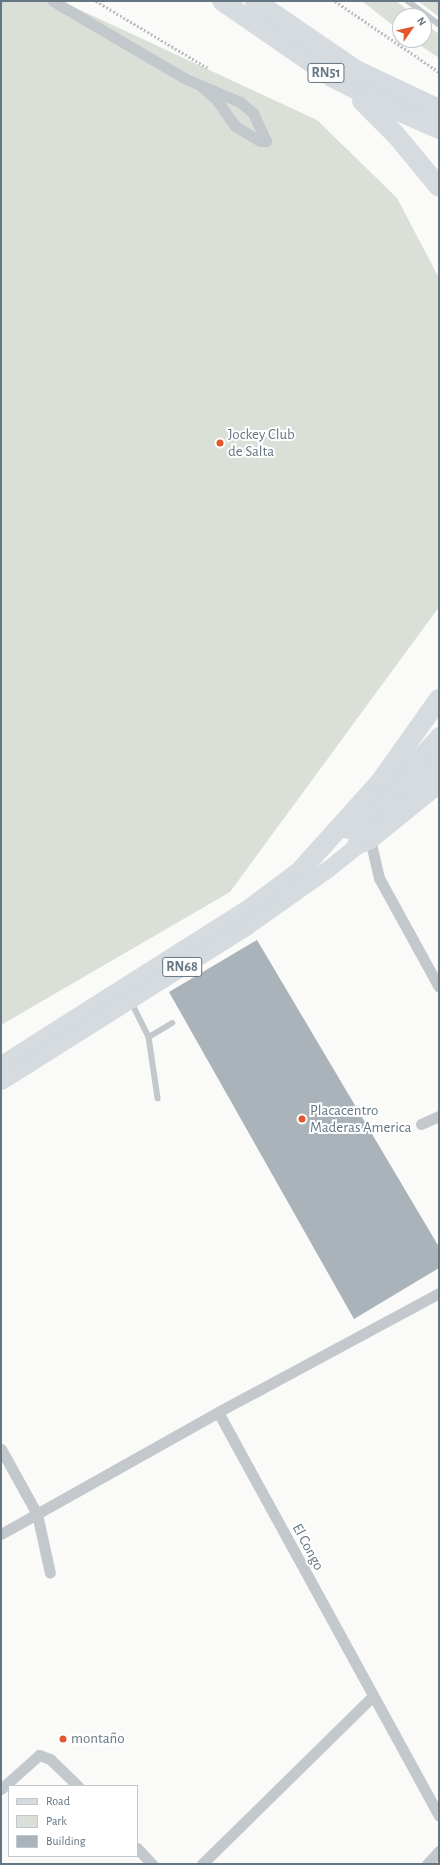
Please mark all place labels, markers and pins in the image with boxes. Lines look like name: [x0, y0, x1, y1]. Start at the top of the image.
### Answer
place label: Jockey Club de Salta: [228, 425, 295, 460]
marker: Jockey Club de Salta: [215, 438, 225, 448]
place label: Placacentro Maderas America: [310, 1101, 411, 1136]
marker: Placacentro Maderas America: [297, 1114, 307, 1124]
place label: montaño: [71, 1730, 125, 1748]
marker: montaño: [58, 1734, 68, 1744]

